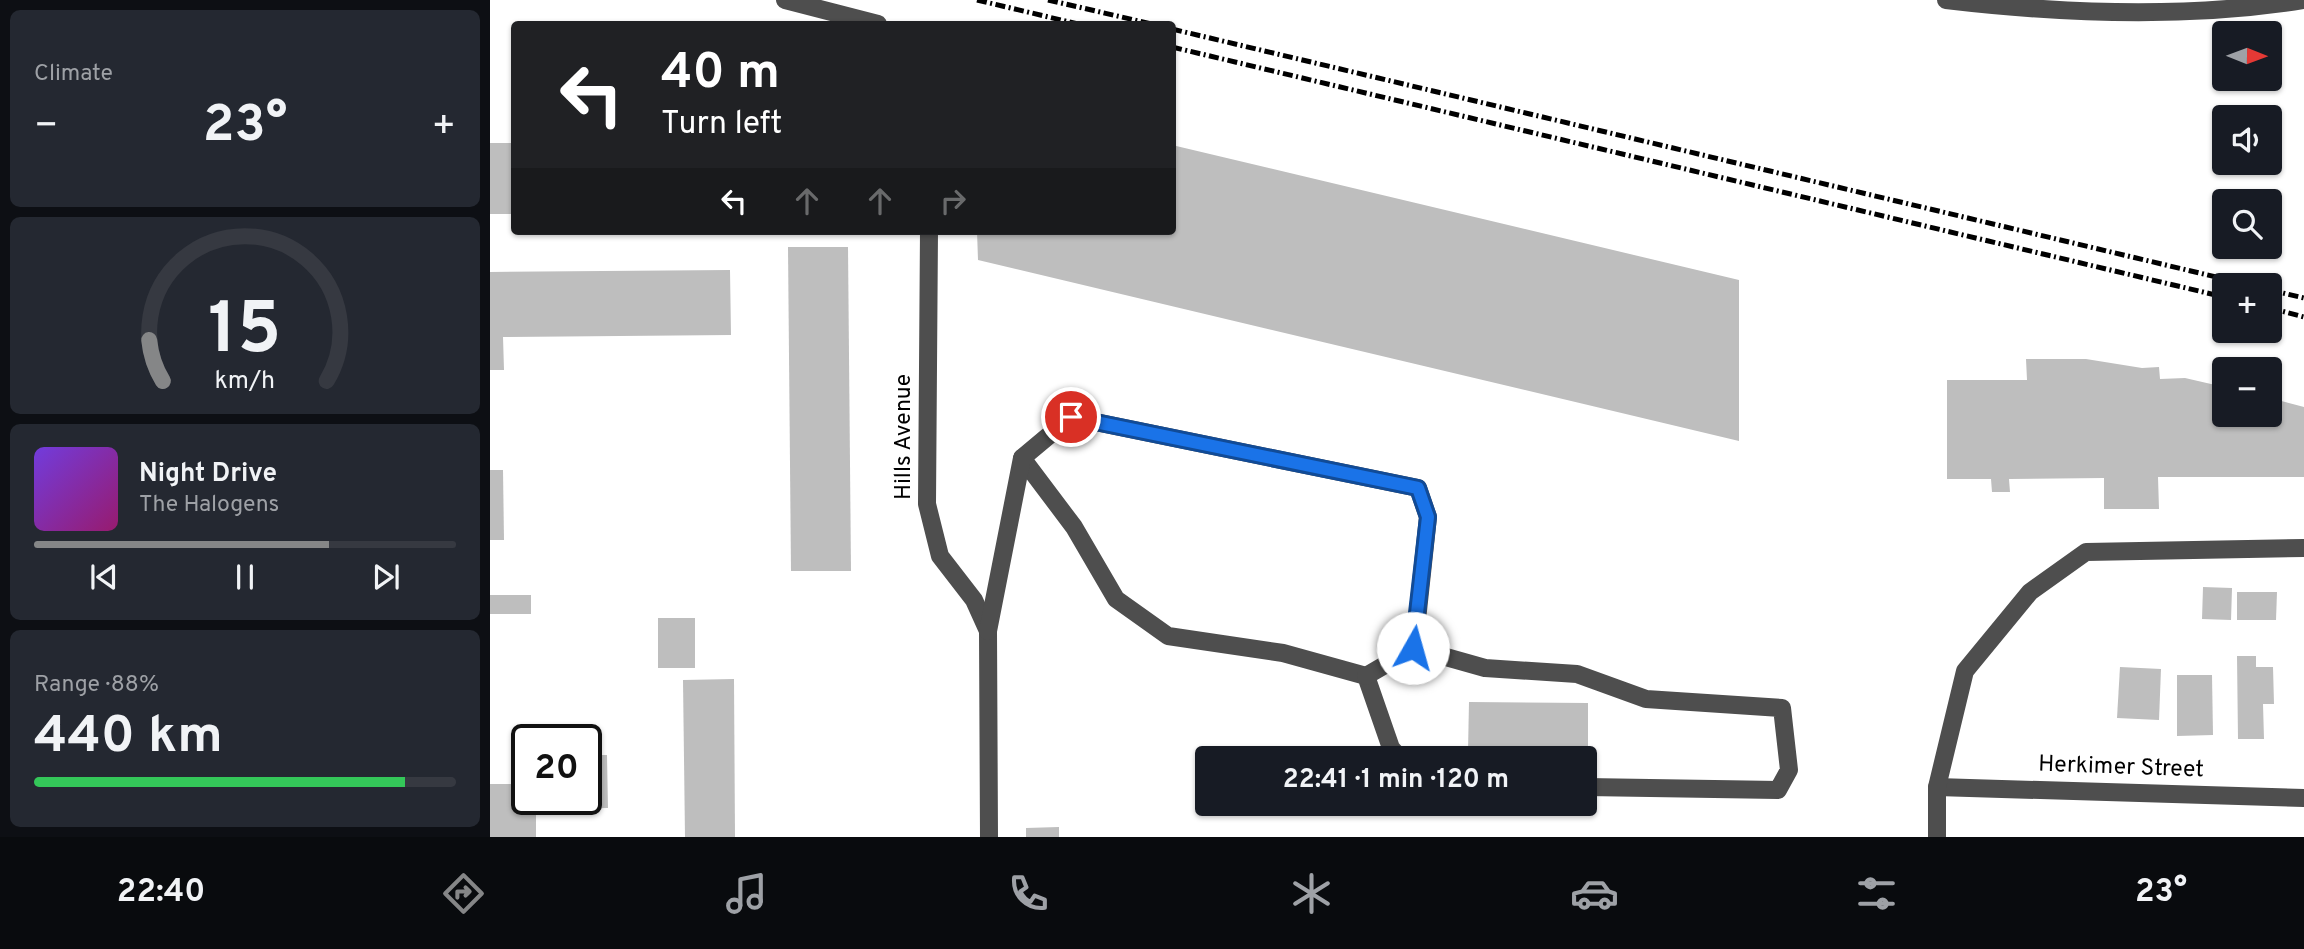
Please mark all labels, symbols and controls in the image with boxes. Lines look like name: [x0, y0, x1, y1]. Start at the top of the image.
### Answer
north arrow: [2212, 21, 2282, 91]
map controls: [2212, 21, 2282, 427]
text: 40 m: [661, 44, 780, 106]
icon: left: [546, 49, 637, 140]
text: Climate: [34, 60, 113, 89]
text: 23°: [203, 94, 287, 160]
text: −: [34, 103, 59, 152]
text: +: [431, 103, 456, 152]
text: Turn left: [661, 105, 782, 145]
button: sound: [2212, 105, 2282, 175]
icon: left: [715, 182, 753, 220]
icon: ahead: [788, 182, 826, 220]
icon: ahead: [861, 182, 899, 220]
icon: right: [934, 182, 972, 220]
button: search: [2212, 189, 2282, 259]
button: +: [2212, 273, 2282, 343]
text: 15: [208, 288, 282, 380]
button: −: [2212, 357, 2282, 427]
text: km/h: [215, 366, 275, 398]
street label: Hills Avenue: [890, 374, 919, 500]
pin: [1041, 387, 1101, 447]
icon: arrive: [1052, 398, 1090, 436]
text: Night Drive: [139, 458, 277, 491]
text: The Halogens: [139, 491, 279, 520]
icon: previous: [85, 558, 123, 596]
icon: pause: [226, 558, 264, 596]
icon: next: [367, 558, 405, 596]
position arrow: [1376, 611, 1450, 685]
text: Range · 88%: [34, 671, 159, 700]
text: 440 km: [34, 705, 223, 771]
speed limit sign: 20: [511, 724, 602, 815]
street label: Herkimer Street: [2038, 751, 2204, 785]
text: 22:41 · 1 min · 120 m: [1283, 764, 1509, 797]
icon: directions: [439, 869, 488, 918]
icon: music: [722, 869, 771, 918]
icon: phone: [1004, 869, 1053, 918]
icon: climate: [1287, 869, 1336, 918]
icon: car: [1570, 869, 1619, 918]
icon: filters: [1852, 869, 1901, 918]
text: 22:40: [117, 873, 205, 913]
text: 23°: [2135, 873, 2187, 913]

